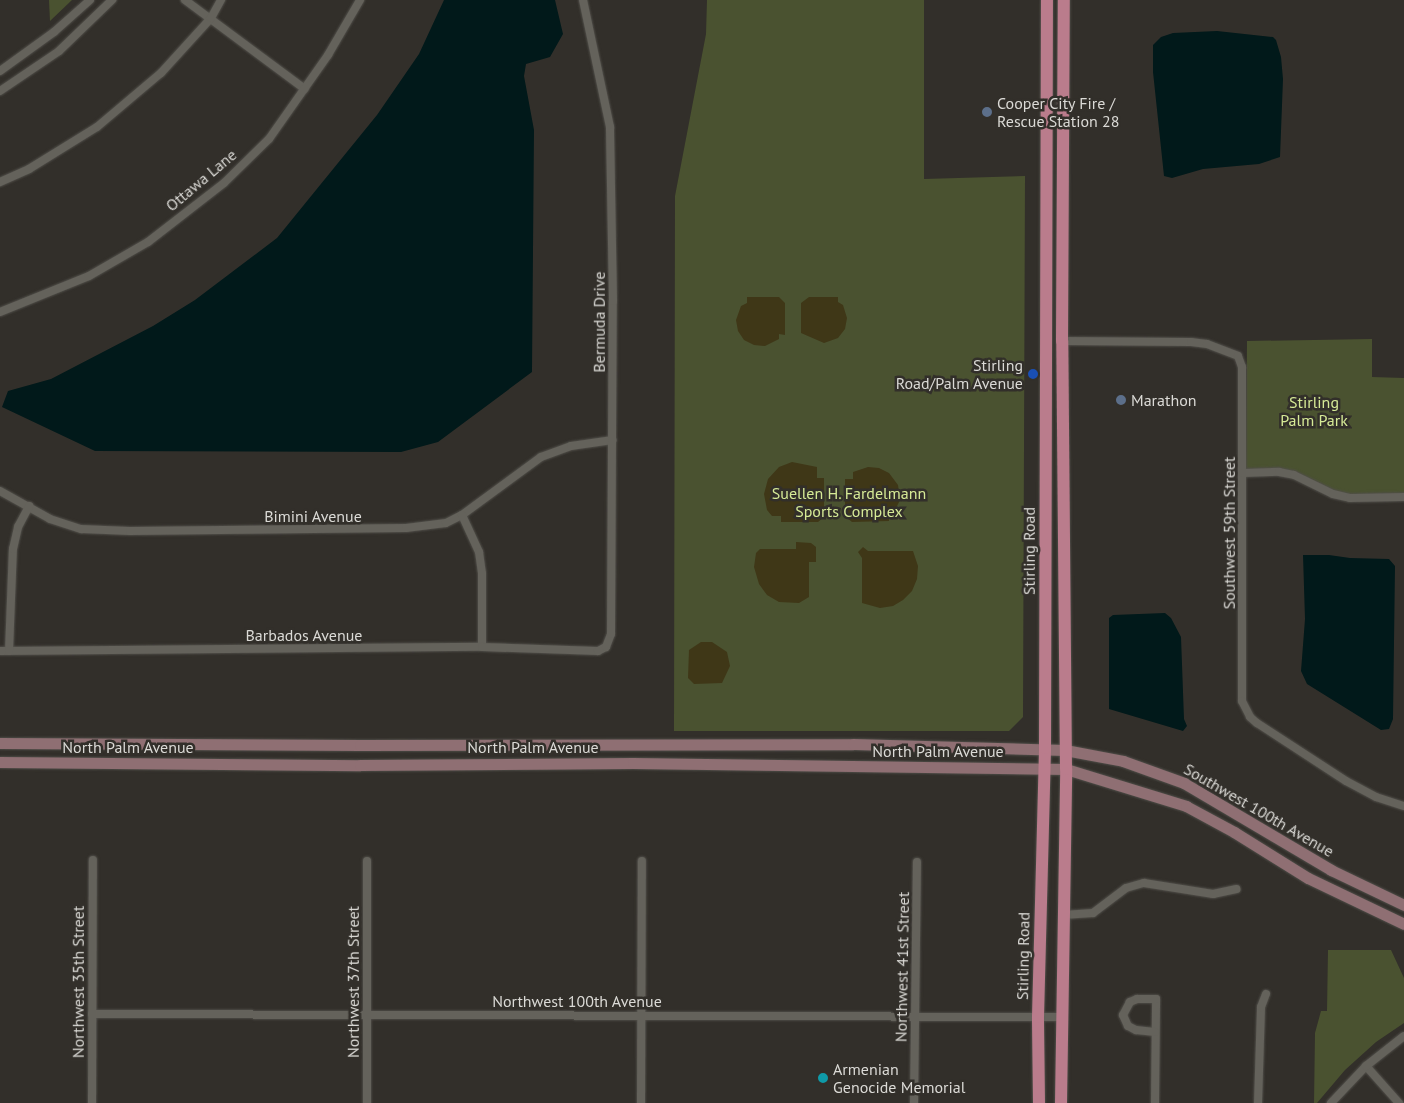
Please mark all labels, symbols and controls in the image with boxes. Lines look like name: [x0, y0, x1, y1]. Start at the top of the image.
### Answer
place label: Cooper City Fire / Rescue Station 28: [997, 93, 1119, 131]
marker: Cooper City Fire / Rescue Station 28: [981, 106, 993, 118]
street label: Ottawa Lane: [162, 145, 240, 215]
street label: Bermuda Drive: [589, 271, 609, 373]
place label: Stirling Road/Palm Avenue: [895, 355, 1023, 393]
marker: Stirling Road/Palm Avenue: [1027, 368, 1039, 380]
place label: Marathon: [1131, 390, 1196, 410]
park label: Stirling Palm Park: [1280, 392, 1348, 430]
marker: Marathon: [1115, 394, 1127, 406]
street label: Southwest 59th Street: [1219, 457, 1239, 609]
park label: Suellen H. Fardelmann Sports Complex: [771, 483, 927, 521]
street label: Bimini Avenue: [264, 506, 362, 526]
street label: Stirling Road: [1019, 507, 1039, 595]
street label: Barbados Avenue: [245, 625, 363, 645]
street label: North Palm Avenue: [62, 737, 194, 757]
street label: North Palm Avenue: [467, 737, 599, 757]
street label: North Palm Avenue: [872, 741, 1004, 761]
street label: Southwest 100th Avenue: [1180, 759, 1338, 861]
street label: Northwest 41st Street: [891, 892, 913, 1042]
street label: Northwest 35th Street: [68, 906, 88, 1058]
street label: Northwest 37th Street: [343, 906, 363, 1058]
street label: Stirling Road: [1013, 912, 1033, 1000]
street label: Northwest 100th Avenue: [492, 991, 662, 1011]
place label: Armenian Genocide Memorial: [833, 1059, 965, 1097]
marker: Armenian Genocide Memorial: [817, 1072, 829, 1084]

